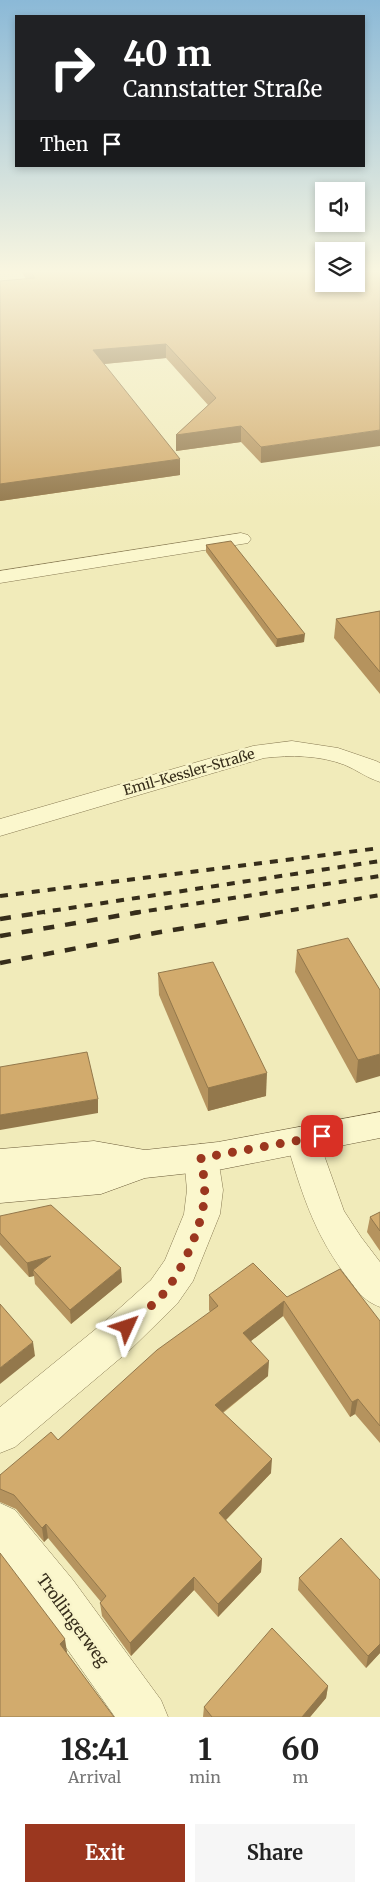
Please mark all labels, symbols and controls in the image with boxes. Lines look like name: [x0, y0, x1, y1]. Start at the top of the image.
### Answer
text: 40 m: [123, 32, 211, 76]
icon: right: [40, 35, 105, 100]
text: Cannstatter Straße: [123, 75, 322, 103]
icon: arrive: [98, 130, 126, 158]
text: Then: [40, 132, 88, 156]
map controls: [315, 182, 365, 292]
button: sound: [315, 182, 365, 232]
button: layers: [315, 242, 365, 292]
street label: Emil-Kessler-Straße: [121, 745, 257, 799]
pin: [301, 1115, 343, 1157]
icon: arrive: [308, 1122, 336, 1150]
position arrow: [100, 1300, 152, 1352]
street label: Trollingerweg: [33, 1570, 113, 1670]
text: 18:41: [60, 1730, 129, 1768]
text: 1: [198, 1730, 212, 1768]
text: 60: [281, 1730, 320, 1768]
text: Arrival: [68, 1767, 121, 1787]
text: min: [189, 1767, 221, 1787]
text: m: [292, 1767, 308, 1787]
button: Exit: [25, 1824, 185, 1882]
button: Share: [195, 1824, 355, 1882]

